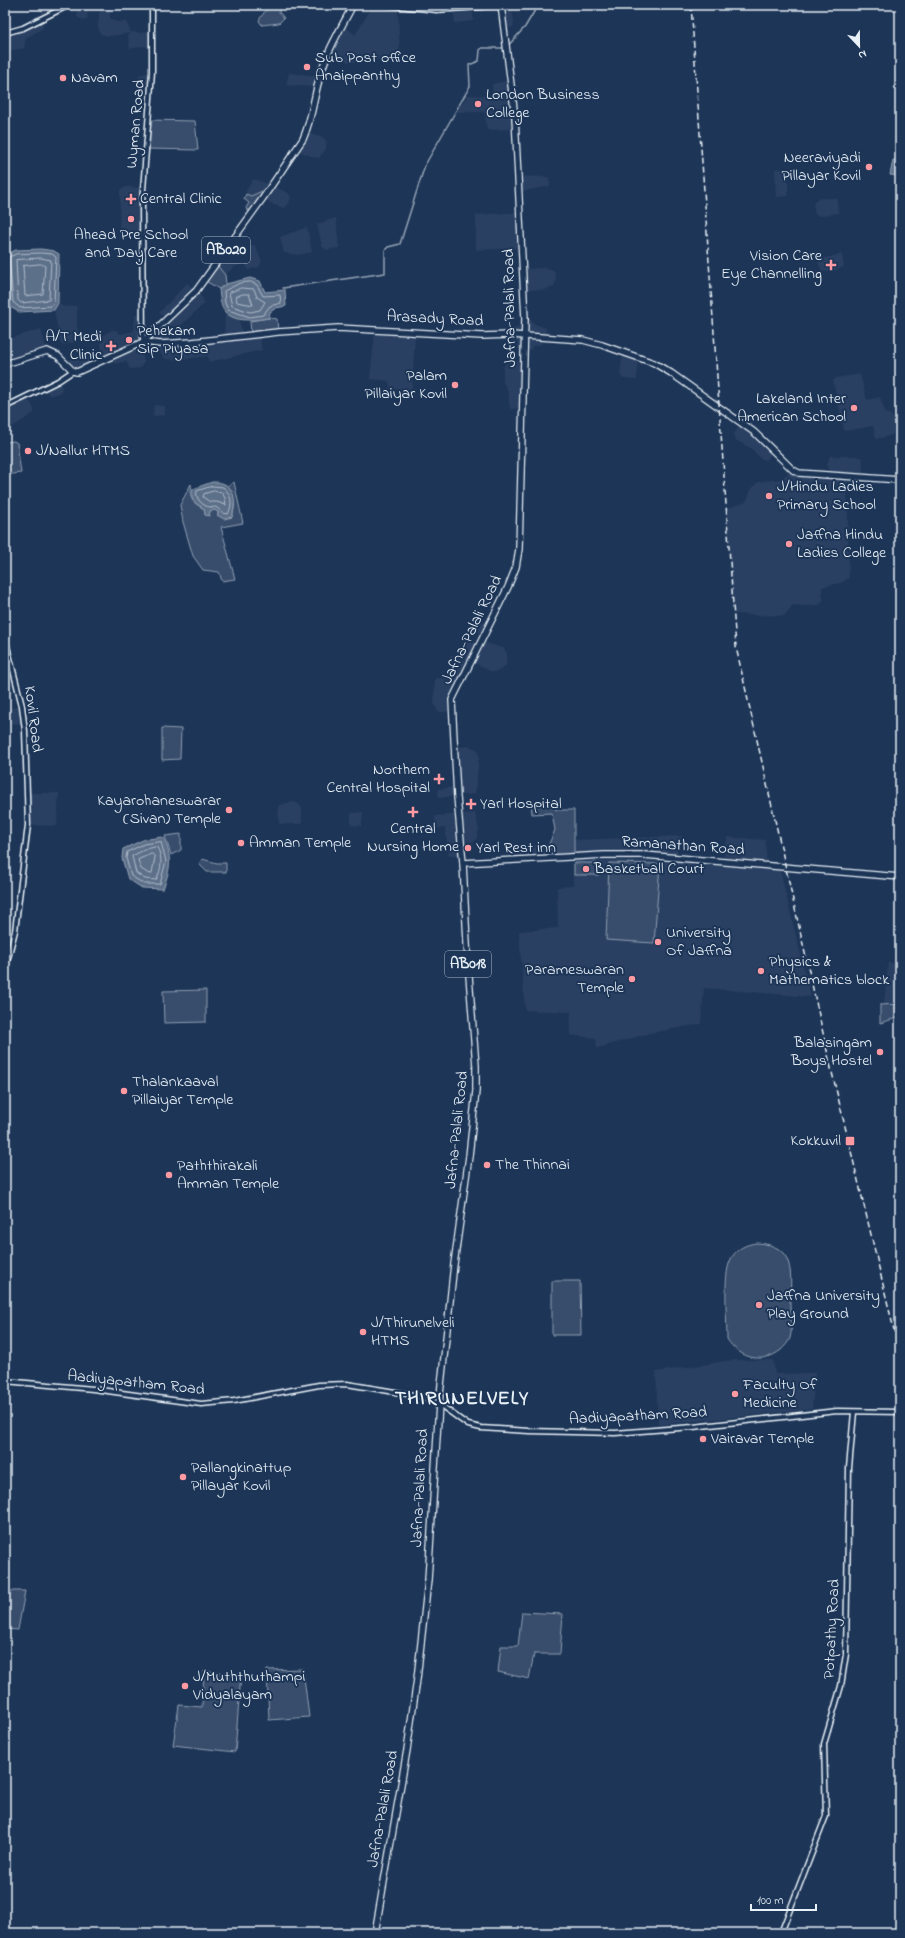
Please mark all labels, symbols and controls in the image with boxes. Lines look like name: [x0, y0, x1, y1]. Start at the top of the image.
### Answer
north arrow: [839, 26, 879, 66]
place label: Sub Post office Anaippanthy: [315, 46, 417, 88]
text: N: [856, 46, 869, 63]
marker: Sub Post office Anaippanthy: [302, 62, 312, 72]
place label: Navam: [71, 66, 118, 90]
marker: Navam: [58, 73, 68, 83]
street label: Wyman Road: [120, 79, 152, 169]
place label: London Business College: [486, 83, 600, 125]
marker: London Business College: [473, 99, 483, 109]
place label: Neeraviyadi Pillayar Kovil: [781, 146, 861, 188]
marker: Neeraviyadi Pillayar Kovil: [864, 162, 874, 172]
place label: Central Clinic: [140, 187, 223, 211]
marker: Central Clinic: [125, 193, 137, 205]
marker: Ahead Pre School and Day Care: [126, 214, 136, 224]
place label: Ahead Pre School and Day Care: [74, 223, 189, 265]
road number: AB020: [202, 237, 250, 263]
place label: Vision Care Eye Channelling: [721, 244, 823, 286]
street label: Jafna-Palali Road: [497, 249, 523, 367]
marker: Vision Care Eye Channelling: [825, 259, 837, 271]
street label: Arasady Road: [386, 304, 484, 334]
place label: Pehekam Sip Piyasa: [137, 319, 208, 361]
place label: A/T Medi Clinic: [45, 325, 103, 367]
marker: Pehekam Sip Piyasa: [124, 335, 134, 345]
marker: A/T Medi Clinic: [105, 340, 117, 352]
place label: Palam Pillaiyar Kovil: [365, 364, 447, 406]
marker: Palam Pillaiyar Kovil: [450, 380, 460, 390]
place label: Lakeland Inter American School: [737, 387, 846, 429]
marker: Lakeland Inter American School: [849, 403, 859, 413]
place label: J/Nallur HTMS: [36, 439, 130, 463]
marker: J/Nallur HTMS: [23, 446, 33, 456]
place label: J/Hindu Ladies Primary School: [777, 475, 876, 517]
marker: J/Hindu Ladies Primary School: [764, 491, 774, 501]
place label: Jaffna Hindu Ladies College: [797, 523, 887, 565]
marker: Jaffna Hindu Ladies College: [784, 539, 794, 549]
street label: Jafna-Palali Road: [435, 571, 509, 689]
street label: Kovil Road: [17, 684, 49, 754]
place label: Northern Central Hospital: [326, 758, 430, 800]
marker: Northern Central Hospital: [433, 773, 445, 785]
place label: Kayarohaneswarar (Sivan) Temple: [97, 789, 222, 831]
place label: Yarl Hospital: [480, 792, 562, 816]
marker: Yarl Hospital: [465, 798, 477, 810]
marker: Kayarohaneswarar (Sivan) Temple: [224, 805, 234, 815]
marker: Central Nursing Home: [407, 806, 419, 818]
place label: Central Nursing Home: [367, 817, 460, 859]
street label: Ramanathan Road: [621, 830, 745, 862]
place label: Amman Temple: [249, 831, 352, 855]
place label: Yarl Rest inn: [476, 836, 556, 860]
marker: Amman Temple: [236, 838, 246, 848]
marker: Yarl Rest inn: [463, 843, 473, 853]
place label: Basketball Court: [593, 857, 705, 881]
marker: Basketball Court: [581, 864, 591, 874]
place label: University Of Jaffna: [666, 921, 732, 963]
marker: University Of Jaffna: [653, 937, 663, 947]
place label: Physics & Mathematics block: [769, 950, 890, 992]
road number: AB018: [445, 951, 491, 977]
place label: Parameswaran Temple: [525, 958, 625, 1000]
marker: Physics & Mathematics block: [756, 966, 766, 976]
marker: Parameswaran Temple: [627, 974, 637, 984]
place label: Balasingam Boys Hostel: [790, 1031, 872, 1073]
marker: Balasingam Boys Hostel: [875, 1047, 885, 1057]
place label: Thalankaaval Pillaiyar Temple: [132, 1070, 234, 1112]
street label: Jafna-Palali Road: [439, 1070, 475, 1190]
marker: Thalankaaval Pillaiyar Temple: [119, 1086, 129, 1096]
place label: Kokkuvil: [791, 1129, 841, 1153]
marker: Kokkuvil: [844, 1135, 856, 1147]
place label: The Thinnai: [495, 1153, 570, 1177]
place label: Paththirakali Amman Temple: [177, 1154, 280, 1196]
marker: The Thinnai: [482, 1160, 492, 1170]
marker: Paththirakali Amman Temple: [164, 1170, 174, 1180]
place label: Jaffna University Play Ground: [767, 1284, 880, 1326]
marker: Jaffna University Play Ground: [754, 1300, 764, 1310]
place label: J/Thirunelveli HTMS: [371, 1311, 455, 1353]
marker: J/Thirunelveli HTMS: [358, 1327, 368, 1337]
street label: Aadiyapatham Road: [66, 1364, 206, 1402]
place label: Faculty Of Medicine: [742, 1373, 818, 1415]
district label: THIRUNELVELY: [395, 1385, 529, 1414]
marker: Faculty Of Medicine: [730, 1389, 740, 1399]
street label: Aadiyapatham Road: [568, 1400, 708, 1432]
place label: Vairavar Temple: [710, 1427, 815, 1451]
street label: Jafna-Palali Road: [405, 1428, 435, 1548]
marker: Vairavar Temple: [698, 1434, 708, 1444]
place label: Pallangkinattup Pillayar Kovil: [191, 1456, 292, 1498]
marker: Pallangkinattup Pillayar Kovil: [178, 1472, 188, 1482]
street label: Potpathy Road: [817, 1578, 847, 1680]
place label: J/Muththuthampi Vidyalayam: [192, 1665, 305, 1707]
marker: J/Muththuthampi Vidyalayam: [180, 1681, 190, 1691]
street label: Jafna-Palali Road: [361, 1749, 405, 1869]
scale bar: [751, 1886, 816, 1912]
text: 100 m: [757, 1892, 784, 1910]

